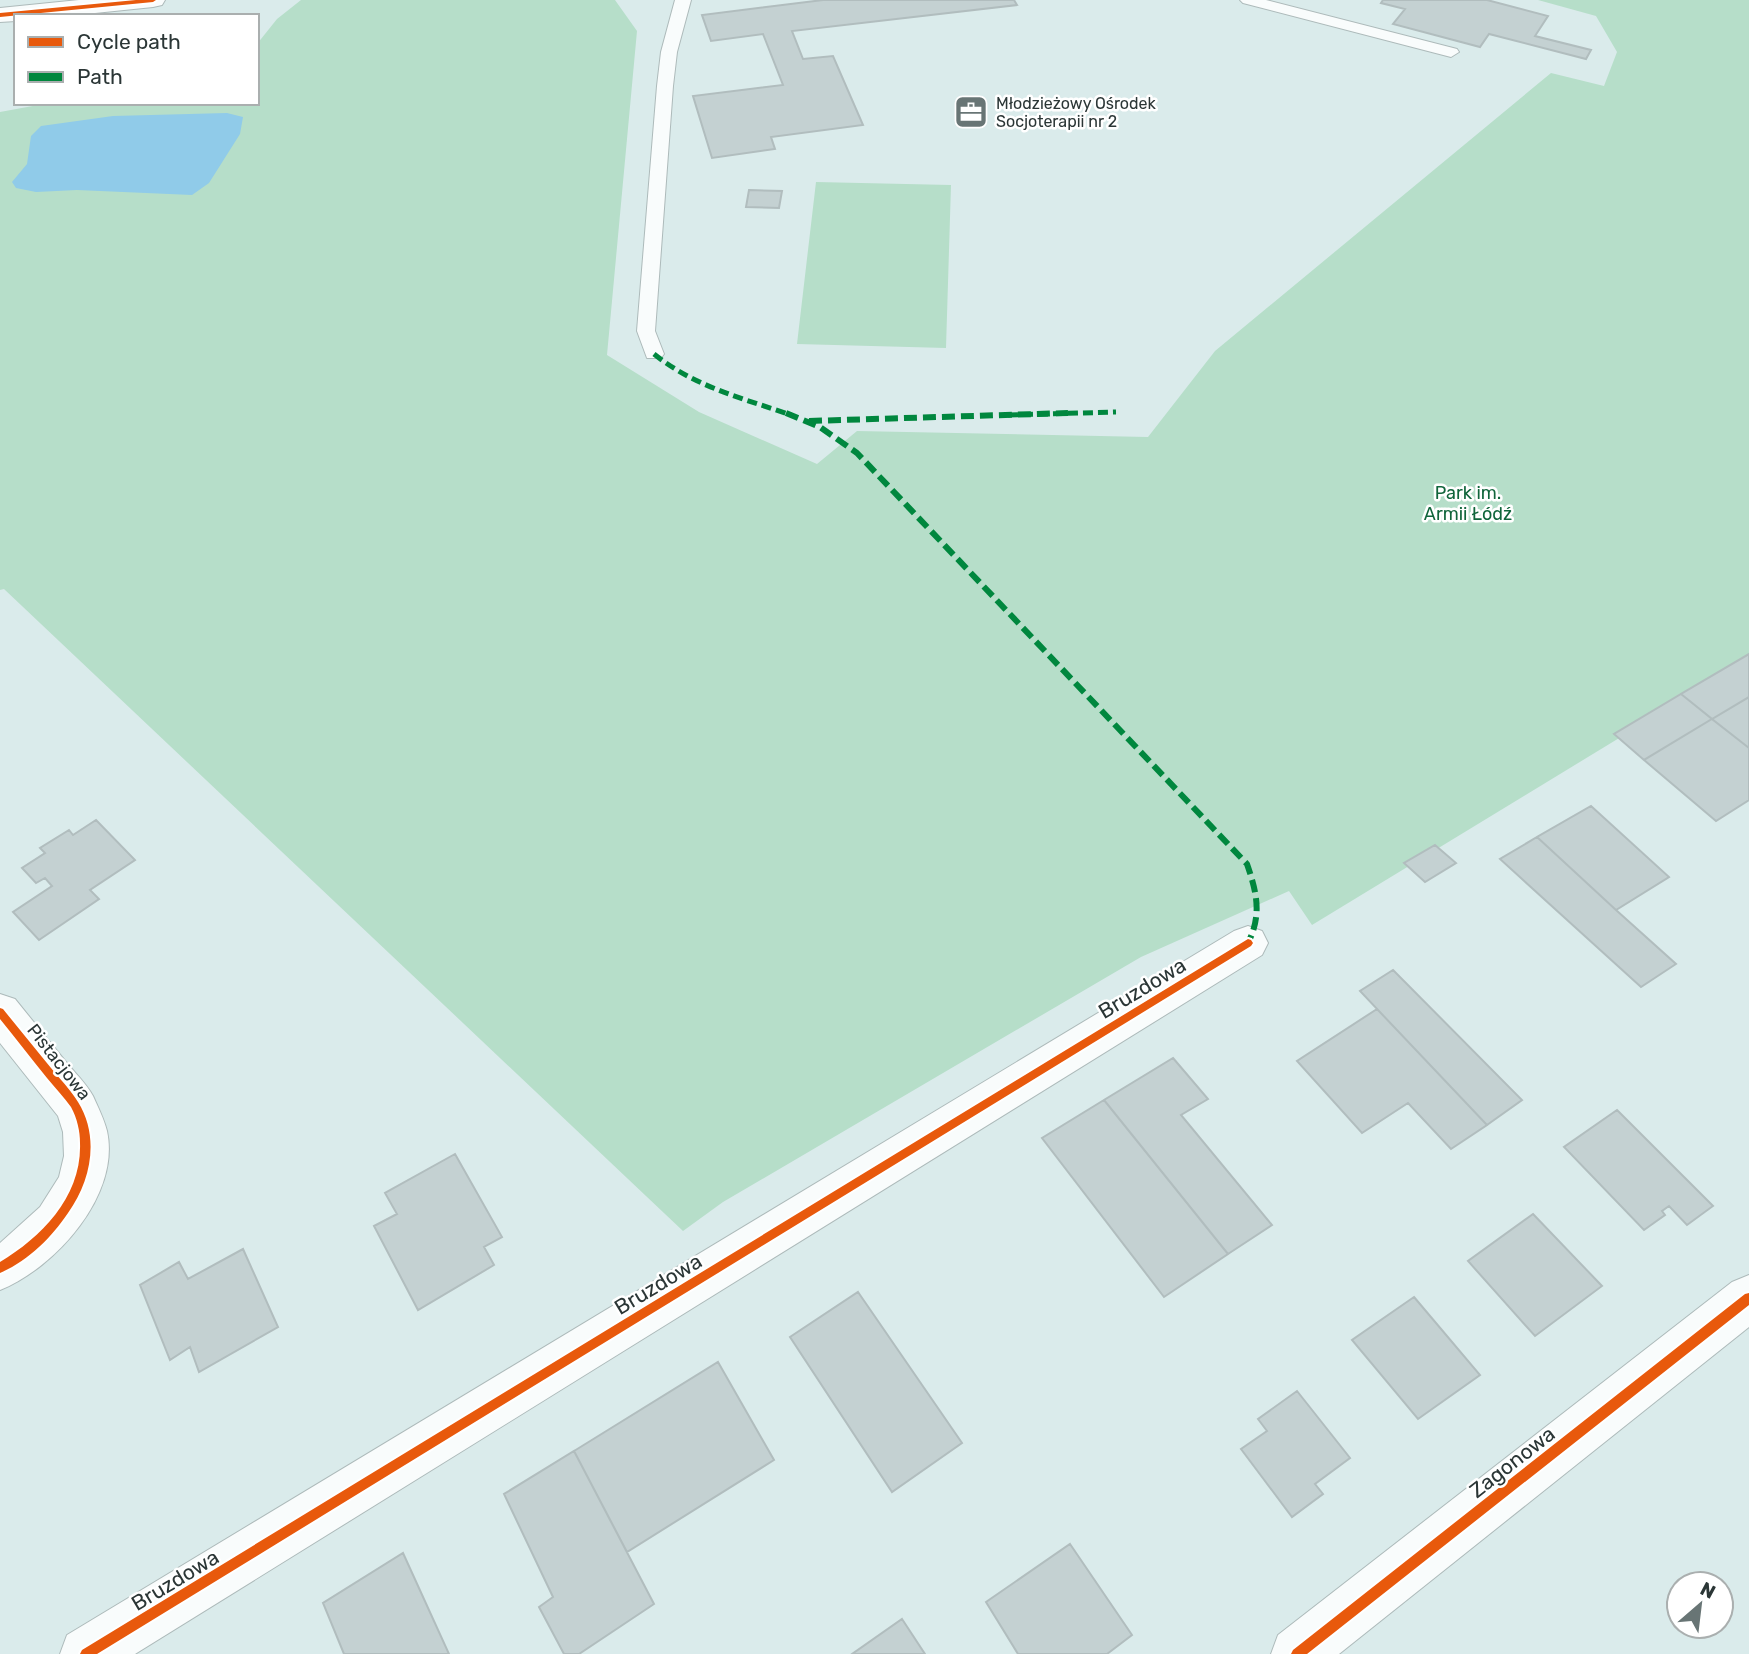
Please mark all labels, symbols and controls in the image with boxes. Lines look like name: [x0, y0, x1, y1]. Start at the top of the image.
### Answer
legend: [14, 14, 259, 105]
text: Cycle path: [77, 29, 181, 54]
text: Path: [77, 64, 123, 89]
office icon: Młodzieżowy Ośrodek Socjoterapii nr 2: [952, 93, 990, 131]
place label: Młodzieżowy Ośrodek Socjoterapii nr 2: [996, 94, 1157, 131]
park label: Park im. Armii Łódź: [1424, 482, 1512, 525]
street label: Bruzdowa: [1094, 952, 1190, 1024]
street label: Pistacjowa: [22, 1019, 96, 1105]
street label: Bruzdowa: [610, 1248, 706, 1320]
street label: Zagonowa: [1464, 1421, 1560, 1503]
street label: Bruzdowa: [127, 1544, 223, 1616]
north arrow: [1665, 1570, 1735, 1640]
text: N: [1696, 1577, 1719, 1604]

